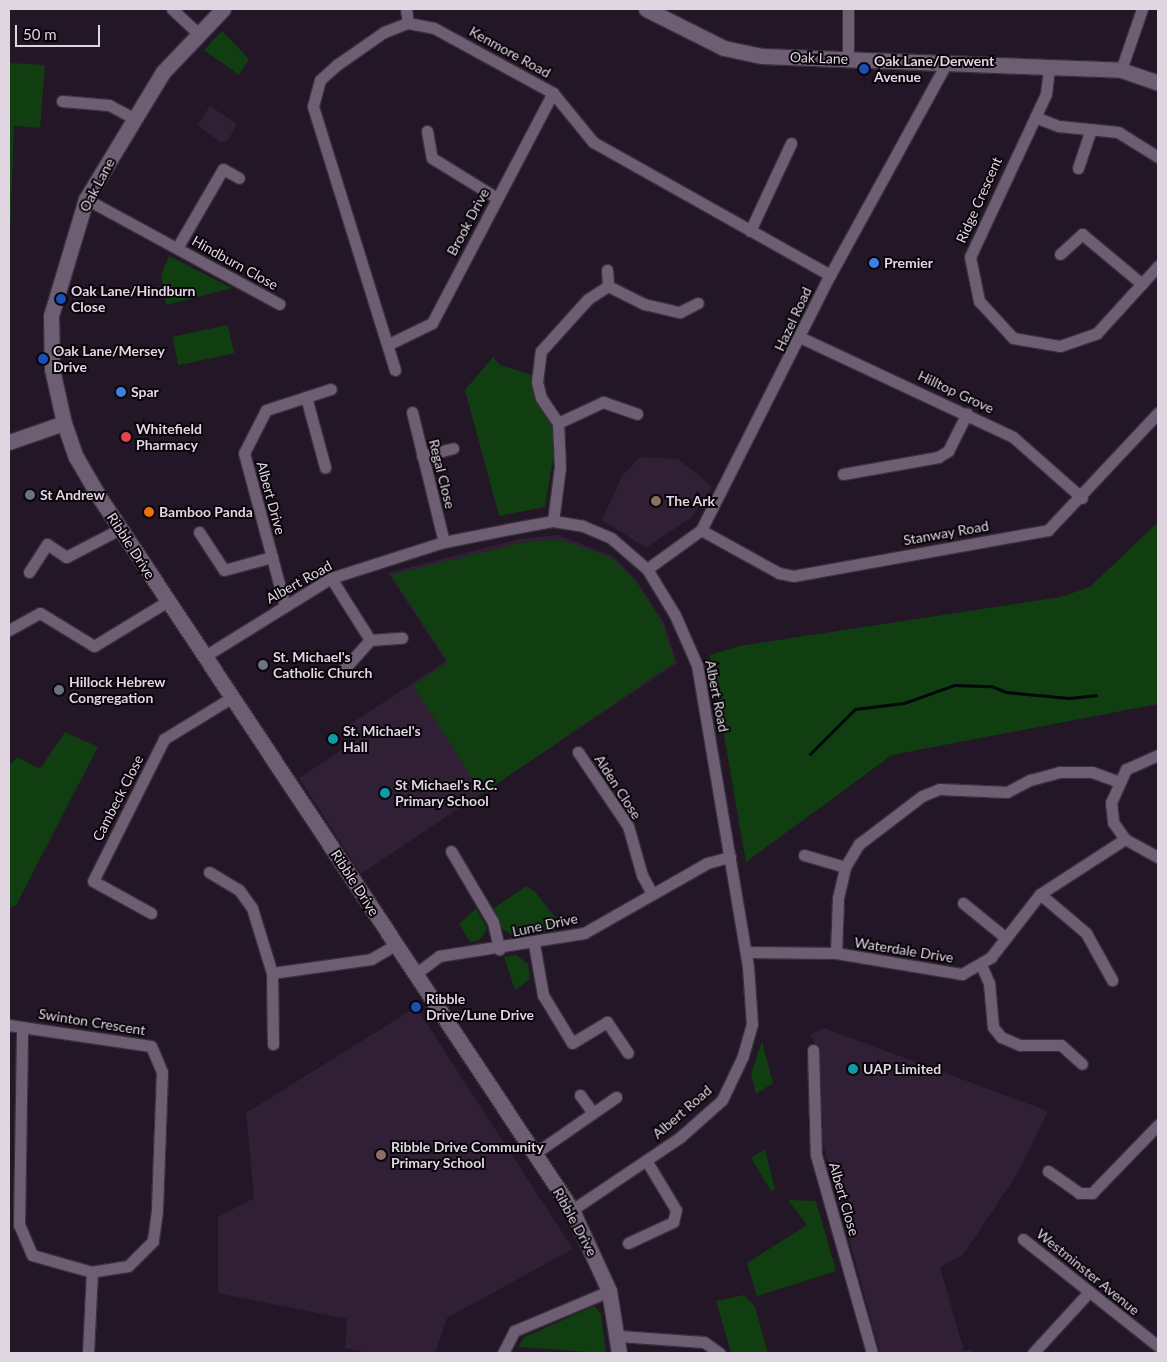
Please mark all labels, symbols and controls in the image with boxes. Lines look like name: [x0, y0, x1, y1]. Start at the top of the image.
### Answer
scale bar: [18, 15, 102, 47]
street label: Kenmore Road: [466, 23, 554, 81]
text: 50 m: [23, 25, 57, 43]
street label: Oak Lane: [790, 49, 848, 67]
place label: Oak Lane/Derwent Avenue: [874, 53, 994, 85]
marker: Oak Lane/Derwent Avenue: [858, 63, 870, 75]
street label: Ridge Crescent: [953, 154, 1005, 246]
street label: Oak Lane: [76, 155, 118, 215]
street label: Brook Drive: [443, 186, 493, 258]
street label: Hindburn Close: [189, 232, 281, 294]
place label: Premier: [884, 255, 933, 271]
marker: Premier: [868, 257, 880, 269]
place label: Oak Lane/Hindburn Close: [71, 283, 195, 316]
street label: Hazel Road: [771, 284, 815, 354]
marker: Oak Lane/Hindburn Close: [55, 293, 67, 305]
place label: Oak Lane/Mersey Drive: [53, 343, 165, 376]
marker: Oak Lane/Mersey Drive: [37, 353, 49, 365]
street label: Hilltop Grove: [915, 367, 997, 417]
place label: Spar: [131, 384, 159, 400]
marker: Spar: [115, 386, 127, 398]
place label: Whitefield Pharmacy: [136, 421, 202, 454]
marker: Whitefield Pharmacy: [120, 431, 132, 443]
street label: Regal Close: [425, 438, 459, 510]
street label: Albert Drive: [253, 460, 289, 536]
place label: St Andrew: [40, 487, 105, 503]
marker: St Andrew: [24, 489, 36, 501]
place label: The Ark: [666, 493, 715, 509]
marker: The Ark: [650, 495, 662, 507]
place label: Bamboo Panda: [159, 504, 253, 520]
marker: Bamboo Panda: [143, 506, 155, 518]
street label: Ribble Drive: [103, 510, 159, 582]
street label: Stanway Road: [902, 517, 990, 549]
street label: Albert Road: [263, 557, 335, 607]
place label: St. Michael's Catholic Church: [273, 649, 372, 682]
marker: St. Michael's Catholic Church: [257, 659, 269, 671]
street label: Albert Road: [702, 659, 732, 733]
place label: Hillock Hebrew Congregation: [69, 674, 166, 706]
marker: Hillock Hebrew Congregation: [53, 684, 65, 696]
place label: St. Michael's Hall: [343, 723, 421, 756]
marker: St. Michael's Hall: [327, 733, 339, 745]
street label: Cambeck Close: [89, 752, 147, 844]
street label: Alden Close: [591, 752, 645, 822]
place label: St Michael's R.C. Primary School: [395, 777, 497, 810]
marker: St Michael's R.C. Primary School: [379, 787, 391, 799]
street label: Ribble Drive: [327, 847, 383, 919]
street label: Lune Drive: [511, 910, 579, 940]
street label: Waterdale Drive: [853, 934, 955, 966]
place label: Ribble Drive/Lune Drive: [426, 991, 534, 1024]
marker: Ribble Drive/Lune Drive: [410, 1001, 422, 1013]
street label: Swinton Crescent: [37, 1005, 147, 1039]
place label: UAP Limited: [863, 1061, 942, 1077]
marker: UAP Limited: [847, 1063, 859, 1075]
street label: Albert Road: [649, 1082, 715, 1142]
place label: Ribble Drive Community Primary School: [391, 1139, 544, 1172]
marker: Ribble Drive Community Primary School: [375, 1149, 387, 1161]
street label: Albert Close: [825, 1160, 863, 1238]
street label: Ribble Drive: [549, 1185, 601, 1259]
street label: Westminster Avenue: [1033, 1225, 1143, 1319]

